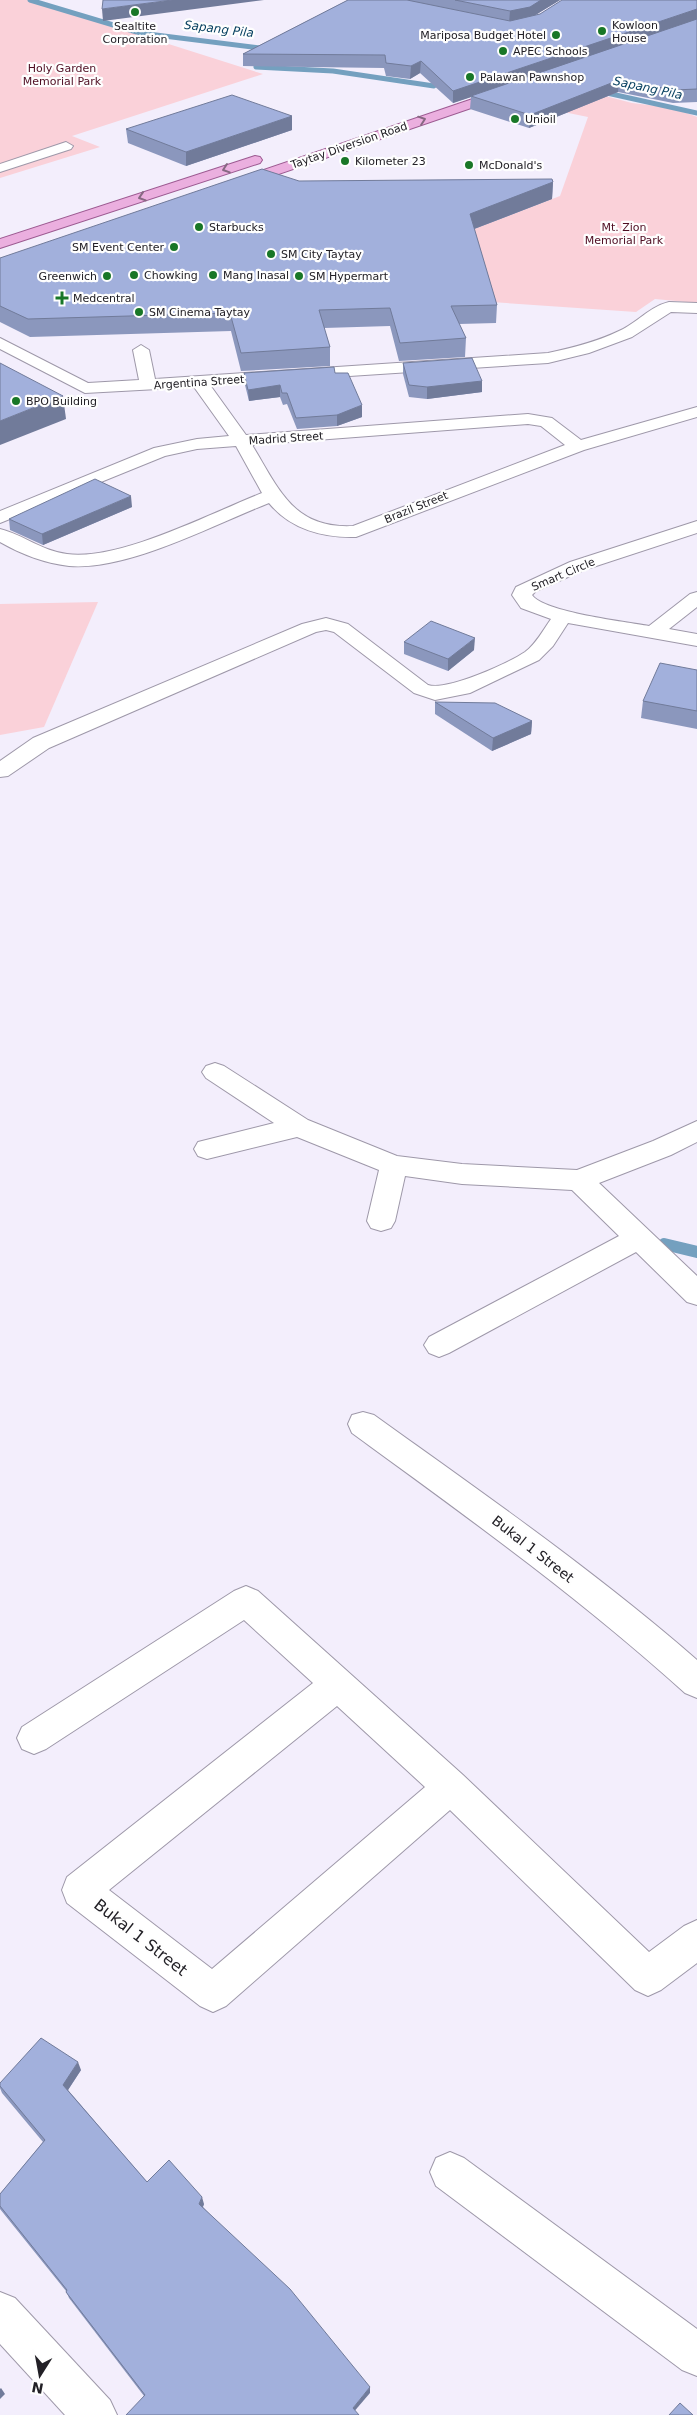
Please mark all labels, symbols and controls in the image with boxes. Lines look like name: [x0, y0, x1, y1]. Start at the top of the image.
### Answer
marker: Sealtite Corporation: [129, 6, 141, 18]
water label: Sapang Pila: [183, 18, 255, 40]
place label: Kowloon House: [612, 19, 658, 45]
place label: Sealtite Corporation: [103, 20, 168, 46]
marker: Kowloon House: [596, 25, 608, 37]
place label: Mariposa Budget Hotel: [420, 29, 546, 42]
marker: Mariposa Budget Hotel: [550, 29, 562, 41]
marker: APEC Schools: [497, 45, 509, 57]
place label: APEC Schools: [513, 45, 588, 58]
park label: Holy Garden Memorial Park: [23, 62, 102, 88]
marker: Palawan Pawnshop: [464, 71, 476, 83]
place label: Palawan Pawnshop: [480, 71, 584, 84]
water label: Sapang Pila: [612, 74, 684, 102]
marker: Unioil: [509, 113, 521, 125]
place label: Unioil: [525, 113, 556, 126]
one-way arrow: [418, 116, 426, 126]
street label: Taytay Diversion Road: [288, 119, 409, 172]
marker: Kilometer 23: [339, 155, 351, 167]
place label: Kilometer 23: [355, 155, 426, 168]
marker: McDonald's: [463, 159, 475, 171]
place label: McDonald's: [479, 159, 543, 172]
one-way arrow: [223, 164, 231, 174]
one-way arrow: [139, 192, 147, 202]
marker: Starbucks: [193, 221, 205, 233]
place label: Starbucks: [209, 221, 264, 234]
park label: Mt. Zion Memorial Park: [585, 221, 664, 247]
place label: SM Event Center: [72, 241, 164, 254]
marker: SM Event Center: [168, 241, 180, 253]
marker: SM City Taytay: [265, 248, 277, 260]
place label: SM City Taytay: [281, 248, 362, 261]
marker: Chowking: [128, 269, 140, 281]
place label: Chowking: [144, 269, 198, 282]
marker: Mang Inasal: [207, 269, 219, 281]
place label: Mang Inasal: [223, 269, 289, 282]
place label: Greenwich: [39, 270, 97, 283]
marker: Greenwich: [101, 270, 113, 282]
marker: SM Hypermart: [293, 270, 305, 282]
place label: SM Hypermart: [309, 270, 389, 283]
marker: Medcentral: [55, 291, 69, 305]
place label: Medcentral: [73, 292, 135, 305]
marker: SM Cinema Taytay: [133, 306, 145, 318]
place label: SM Cinema Taytay: [149, 306, 251, 319]
street label: Argentina Street: [153, 373, 245, 392]
marker: BPO Building: [10, 395, 22, 407]
place label: BPO Building: [26, 395, 97, 408]
street label: Madrid Street: [248, 429, 324, 448]
street label: Brazil Street: [382, 489, 451, 526]
street label: Smart Circle: [530, 555, 597, 594]
street label: Bukal 1 Street: [489, 1512, 577, 1586]
street label: Bukal 1 Street: [90, 1895, 191, 1980]
north arrow: [15, 2350, 65, 2400]
text: N: [30, 2379, 45, 2397]

